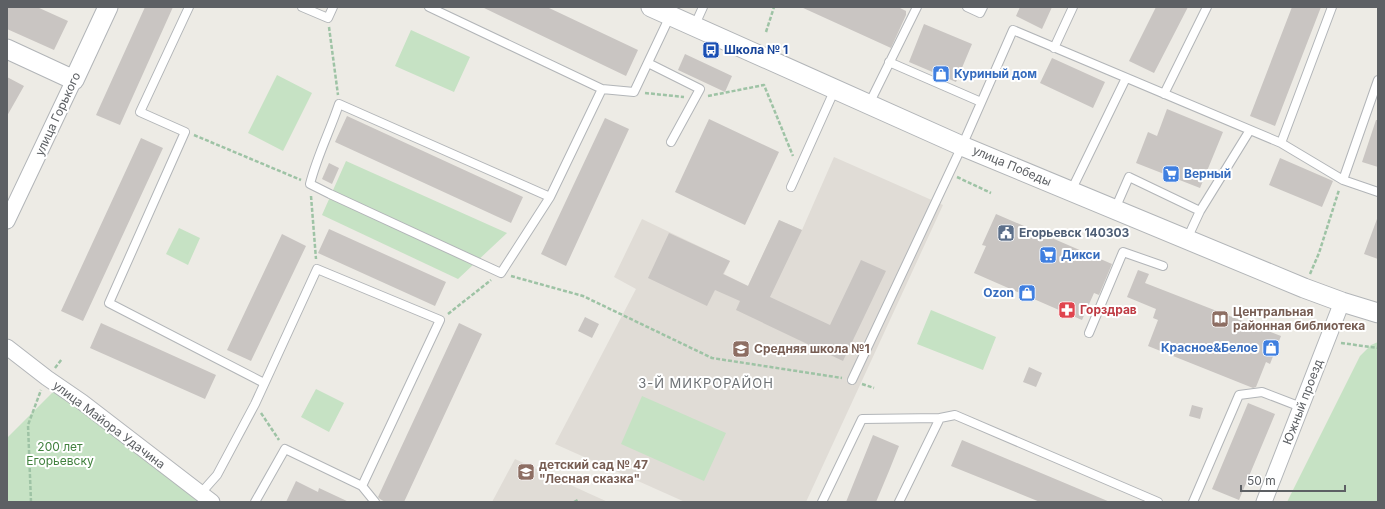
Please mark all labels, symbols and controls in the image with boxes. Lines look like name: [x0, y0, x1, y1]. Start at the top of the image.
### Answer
bus stop icon: Школа № 1: [701, 40, 721, 60]
place label: Школа № 1: [724, 42, 788, 57]
shop icon: Куриный дом: [931, 64, 951, 84]
place label: Куриный дом: [954, 66, 1037, 81]
street label: улица Горького: [32, 70, 83, 158]
street label: улица Победы: [971, 142, 1054, 189]
supermarket icon: Верный: [1161, 164, 1181, 184]
place label: Верный: [1184, 166, 1231, 181]
public building icon: Егорьевск 140303: [996, 223, 1016, 243]
place label: Егорьевск 140303: [1019, 225, 1130, 240]
supermarket icon: Дикси: [1038, 245, 1058, 265]
place label: Дикси: [1061, 247, 1100, 262]
shop icon: Ozon: [1017, 283, 1037, 303]
place label: Ozon: [983, 285, 1014, 300]
pharmacy icon: Горздрав: [1057, 300, 1077, 320]
place label: Горздрав: [1080, 302, 1137, 317]
place label: Центральная районная библиотека: [1233, 304, 1365, 333]
library icon: Центральная районная библиотека: [1210, 309, 1230, 329]
shop icon: Красное&Белое: [1261, 338, 1281, 358]
school or university icon: Средняя школа №1: [731, 339, 751, 359]
place label: Красное&Белое: [1161, 340, 1258, 355]
place label: Средняя школа №1: [754, 341, 870, 356]
street label: Южный проезд: [1279, 357, 1326, 447]
district label: 3-Й МИКРОРАЙОН: [638, 375, 774, 391]
street label: улица Майора Удачина: [50, 378, 168, 472]
park label: 200 лет Егорьевску: [26, 439, 94, 468]
place label: детский сад № 47 "Лесная сказка": [539, 457, 648, 486]
school or university icon: детский сад № 47 "Лесная сказка": [516, 462, 536, 482]
scale bar: [1241, 467, 1345, 493]
text: 50 m: [1247, 473, 1276, 488]

